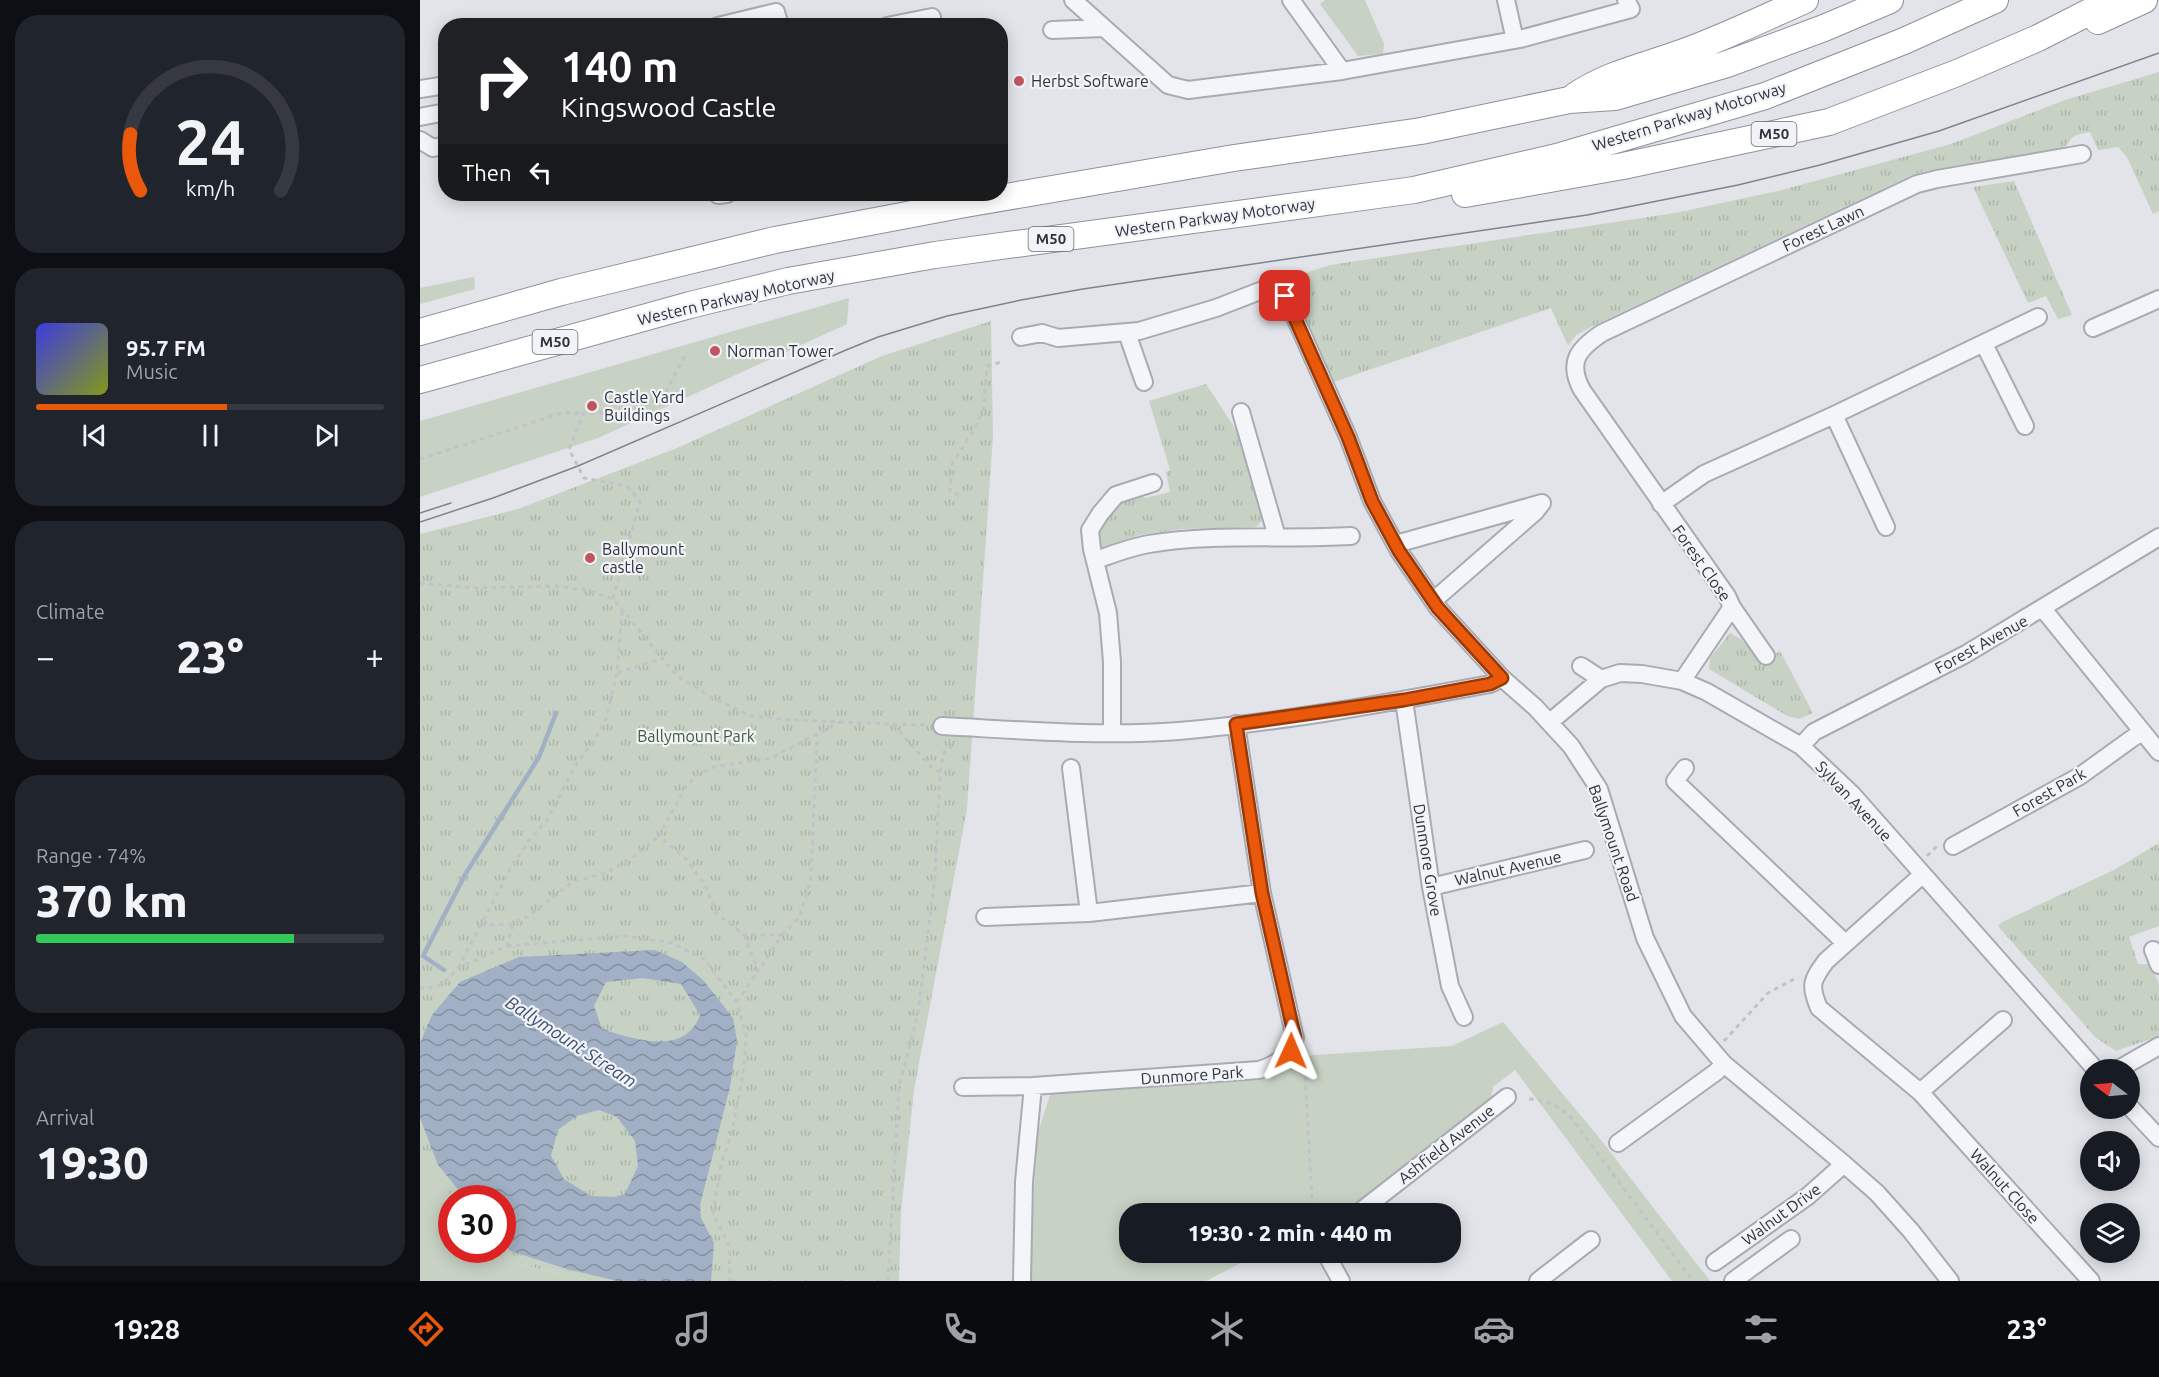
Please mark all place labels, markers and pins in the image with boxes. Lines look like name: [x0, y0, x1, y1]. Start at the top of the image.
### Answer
place label: Herbst Software: [1031, 72, 1149, 90]
marker: Herbst Software: [1012, 74, 1026, 88]
pin: [1259, 270, 1310, 321]
place label: Norman Tower: [727, 342, 833, 360]
marker: Norman Tower: [708, 344, 722, 358]
place label: Castle Yard Buildings: [604, 388, 684, 424]
marker: Castle Yard Buildings: [585, 399, 599, 413]
place label: Ballymount castle: [602, 540, 685, 576]
marker: Ballymount castle: [583, 551, 597, 565]

